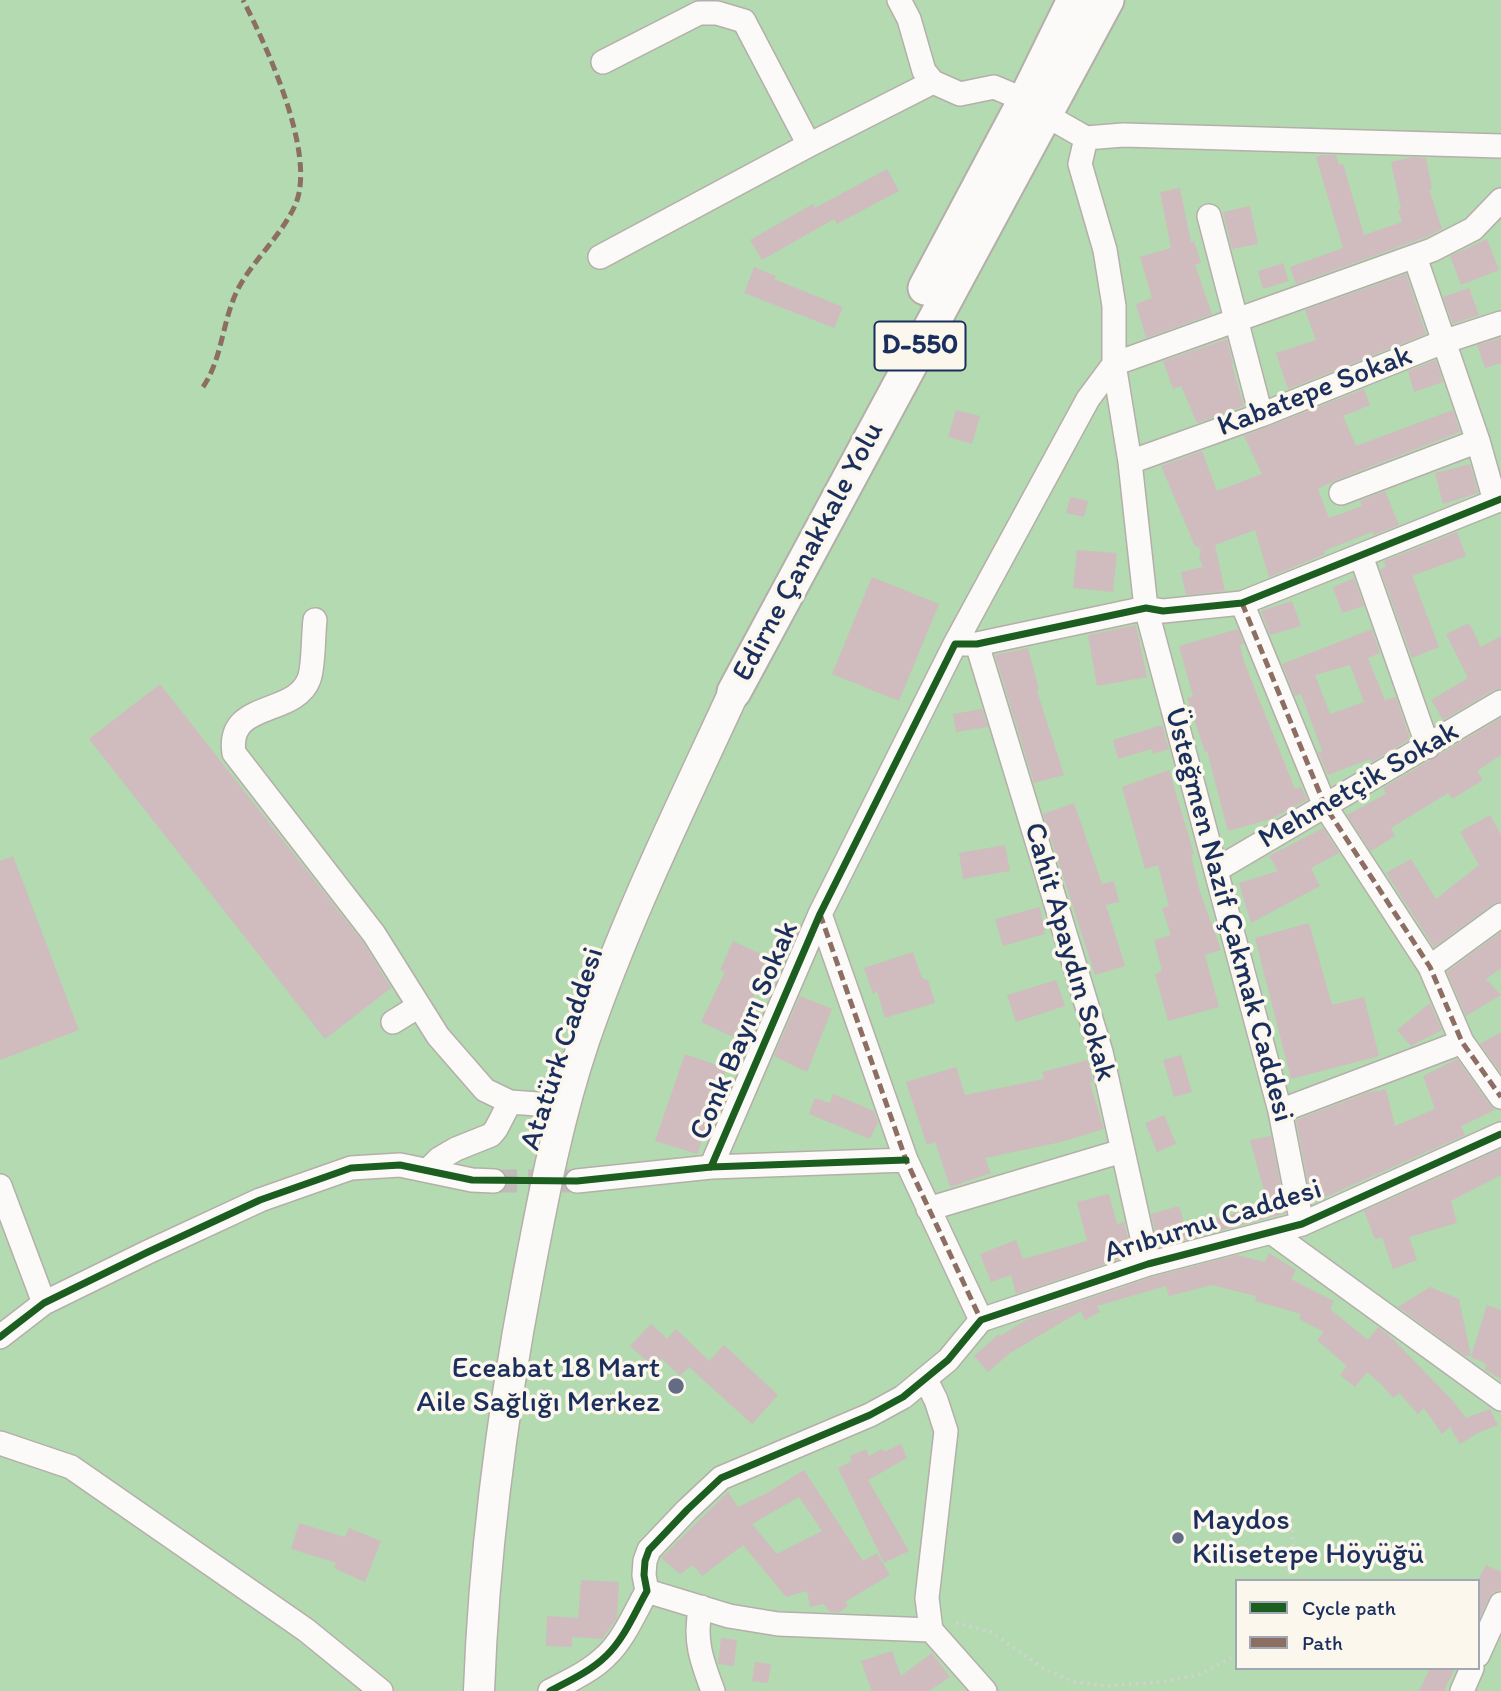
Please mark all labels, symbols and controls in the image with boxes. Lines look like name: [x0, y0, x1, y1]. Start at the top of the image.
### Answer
road number: D-550: [874, 322, 965, 370]
street label: Kabatepe Sokak: [1213, 338, 1417, 446]
street label: Edirne Çanakkale Yolu: [726, 416, 892, 688]
street label: Üsteğmen Nazif Çakmak Caddesi: [1155, 704, 1301, 1126]
street label: Mehmetçik Sokak: [1252, 714, 1466, 858]
street label: Cahit Apaydın Sokak: [1015, 819, 1123, 1085]
street label: Conk Bayırı Sokak: [683, 916, 807, 1146]
street label: Atatürk Caddesi: [513, 943, 613, 1155]
street label: Arıburnu Caddesi: [1100, 1172, 1326, 1272]
place label: Eceabat 18 Mart Aile Sağlığı Merkez: [416, 1351, 660, 1422]
marker: Eceabat 18 Mart Aile Sağlığı Merkez: [666, 1376, 686, 1396]
place label: Maydos Kilisetepe Höyüğü: [1192, 1503, 1424, 1574]
marker: Maydos Kilisetepe Höyüğü: [1170, 1530, 1186, 1546]
legend: [1235, 1579, 1480, 1670]
text: Cycle path: [1302, 1595, 1396, 1620]
text: Path: [1302, 1630, 1343, 1655]

